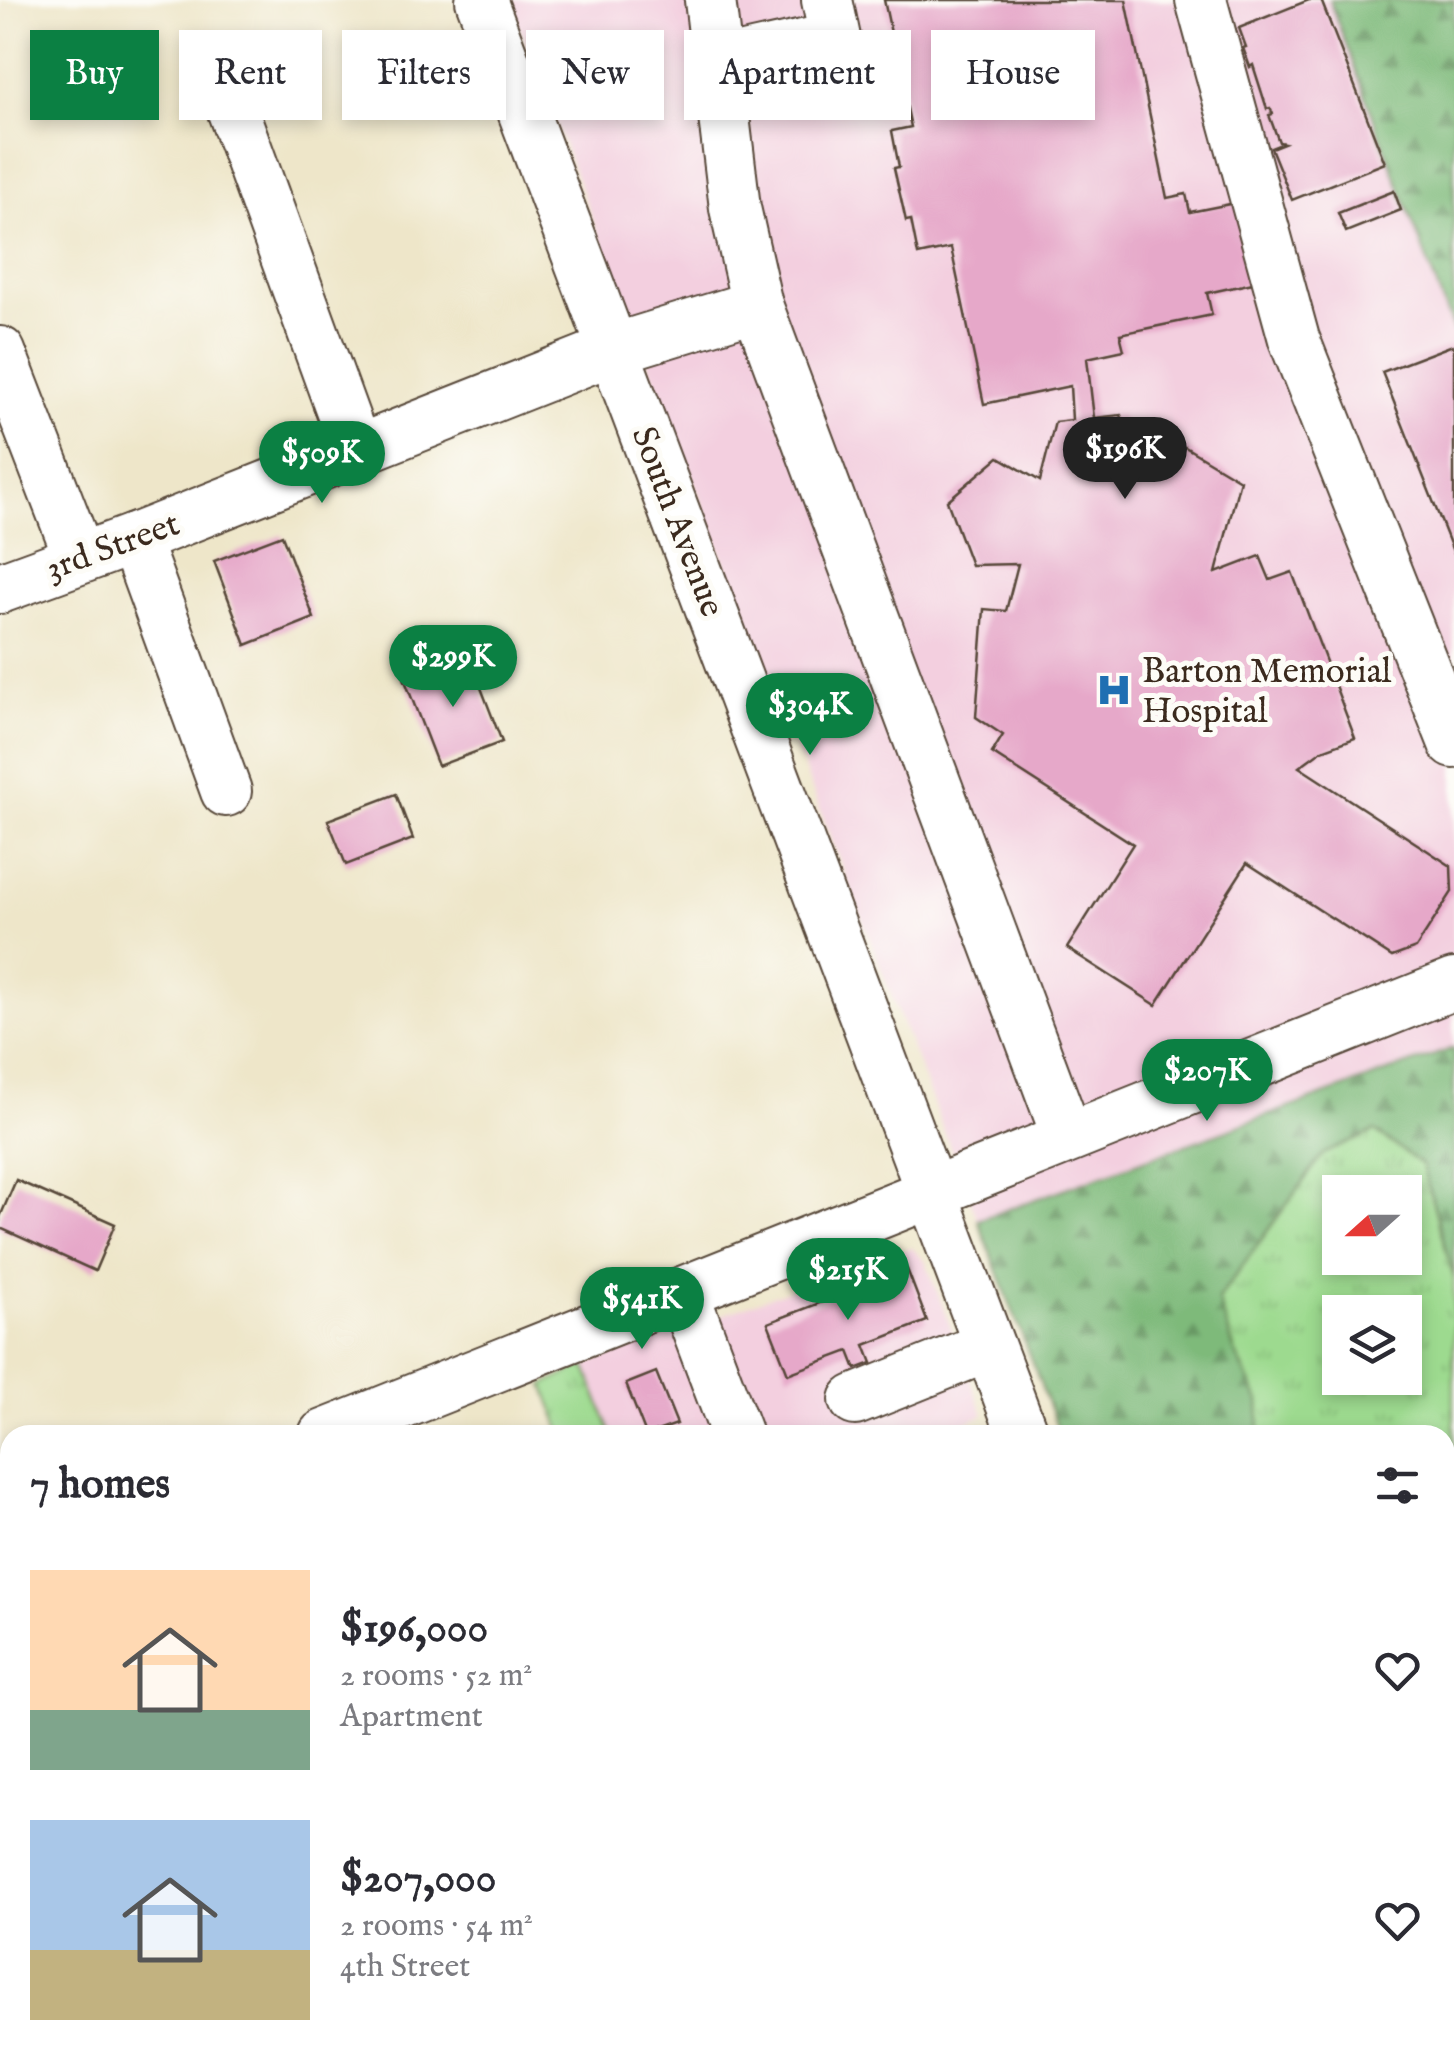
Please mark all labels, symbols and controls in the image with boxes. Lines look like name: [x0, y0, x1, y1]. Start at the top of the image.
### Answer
chip: Buy: [30, 30, 159, 120]
chip: Rent: [179, 30, 322, 120]
chip: Filters: [342, 30, 506, 120]
chip: New: [526, 30, 664, 120]
chip: Apartment: [684, 30, 911, 120]
chip: House: [931, 30, 1095, 120]
pin: $196K: [1055, 417, 1195, 502]
street label: South Avenue: [620, 420, 734, 623]
pin: $509K: [252, 421, 392, 506]
text: $196K: [1085, 429, 1165, 470]
text: $509K: [281, 433, 363, 474]
street label: 3rd Street: [40, 502, 186, 592]
pin: $299K: [383, 625, 523, 710]
text: $299K: [411, 637, 495, 678]
place label: Barton Memorial Hospital: [1142, 650, 1392, 735]
hospital icon: Barton Memorial Hospital: [1095, 671, 1133, 709]
pin: $304K: [740, 673, 880, 758]
text: $304K: [768, 685, 852, 726]
pin: $207K: [1137, 1039, 1277, 1124]
text: $207K: [1164, 1051, 1250, 1092]
north arrow: [1322, 1175, 1422, 1275]
map controls: [1322, 1175, 1422, 1395]
pin: $215K: [778, 1238, 918, 1323]
text: $215K: [808, 1250, 888, 1291]
pin: $541K: [572, 1267, 712, 1352]
text: $541K: [602, 1279, 682, 1320]
button: layers: [1322, 1295, 1422, 1395]
icon: filters: [1370, 1458, 1425, 1513]
text: 7 homes: [30, 1459, 170, 1512]
text: $196,000: [340, 1603, 488, 1656]
icon: home: [110, 1610, 230, 1730]
icon: heart: [1370, 1643, 1425, 1698]
text: 2 rooms · 52 m²: [340, 1656, 532, 1697]
text: Apartment: [340, 1697, 483, 1738]
text: $207,000: [340, 1853, 496, 1906]
icon: home: [110, 1860, 230, 1980]
icon: heart: [1370, 1893, 1425, 1948]
text: 2 rooms · 54 m²: [340, 1906, 533, 1947]
text: 4th Street: [340, 1947, 470, 1988]

